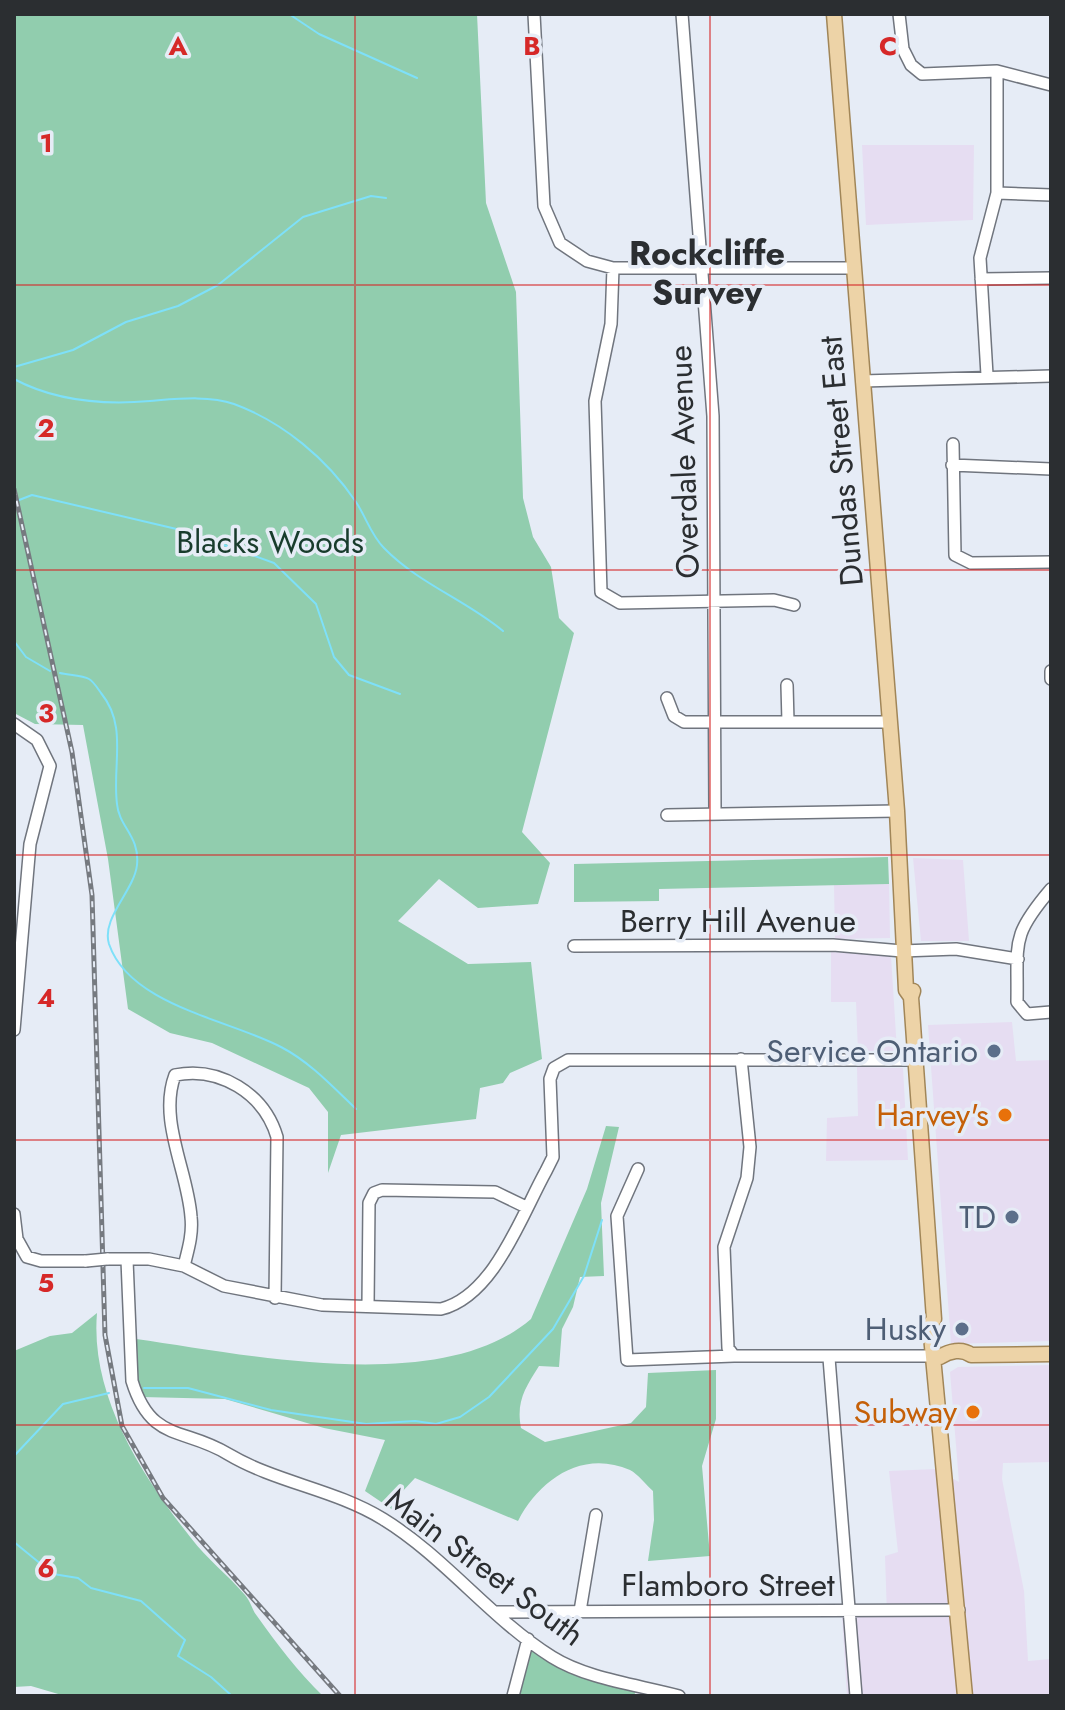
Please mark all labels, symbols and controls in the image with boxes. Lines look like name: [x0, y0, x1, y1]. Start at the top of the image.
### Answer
text: A: [167, 27, 188, 65]
text: B: [523, 27, 541, 65]
text: C: [879, 27, 897, 65]
text: 1: [39, 124, 53, 162]
district label: Rockcliffe Survey: [629, 229, 785, 317]
street label: Dundas Street East: [807, 334, 875, 588]
street label: Overdale Avenue: [657, 344, 711, 580]
text: 2: [37, 409, 55, 447]
park label: Blacks Woods: [176, 519, 364, 565]
text: 3: [38, 694, 54, 732]
street label: Berry Hill Avenue: [620, 898, 856, 944]
text: 4: [37, 979, 55, 1017]
place label: Service Ontario: [766, 1028, 978, 1074]
marker: Service Ontario: [985, 1042, 1003, 1060]
place label: Harvey's: [876, 1092, 989, 1138]
marker: Harvey's: [996, 1106, 1014, 1124]
place label: TD: [959, 1194, 996, 1240]
marker: TD: [1003, 1208, 1021, 1226]
text: 5: [38, 1264, 54, 1302]
place label: Husky: [865, 1306, 947, 1352]
marker: Husky: [953, 1320, 971, 1338]
place label: Subway: [854, 1389, 958, 1435]
marker: Subway: [964, 1403, 982, 1421]
street label: Main Street South: [376, 1477, 594, 1657]
text: 6: [37, 1549, 55, 1587]
street label: Flamboro Street: [621, 1562, 835, 1608]

